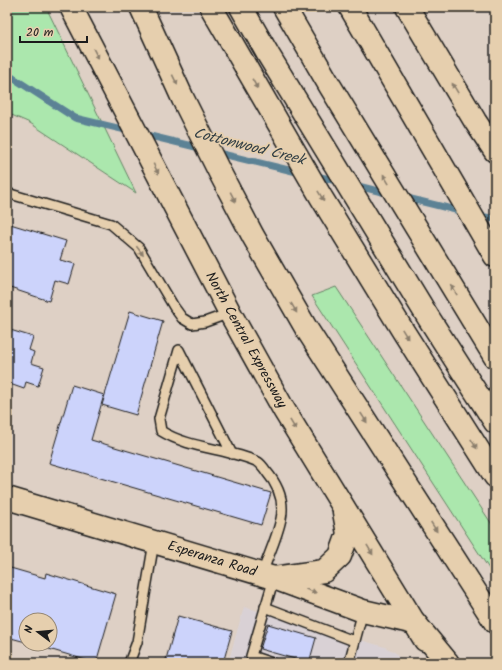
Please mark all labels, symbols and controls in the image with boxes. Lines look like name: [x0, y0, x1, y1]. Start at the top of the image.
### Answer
scale bar: [20, 18, 87, 44]
text: 20 m: [26, 23, 54, 42]
one-way arrow: [93, 48, 99, 60]
one-way arrow: [172, 75, 178, 86]
one-way arrow: [252, 78, 259, 90]
one-way arrow: [451, 83, 459, 93]
water label: Cottonwood Creek: [191, 122, 309, 173]
one-way arrow: [153, 164, 159, 175]
one-way arrow: [383, 173, 390, 185]
one-way arrow: [317, 190, 324, 202]
one-way arrow: [229, 191, 236, 202]
one-way arrow: [136, 245, 144, 256]
street label: North Central Expressway: [199, 268, 293, 413]
one-way arrow: [450, 284, 457, 296]
one-way arrow: [291, 302, 298, 314]
one-way arrow: [401, 328, 409, 339]
one-way arrow: [360, 412, 367, 424]
one-way arrow: [290, 419, 297, 431]
one-way arrow: [471, 438, 478, 449]
one-way arrow: [430, 522, 438, 532]
street label: Esperanza Road: [165, 535, 260, 583]
one-way arrow: [366, 545, 374, 555]
one-way arrow: [305, 589, 317, 595]
north arrow: [18, 612, 58, 652]
text: N: [20, 624, 39, 635]

